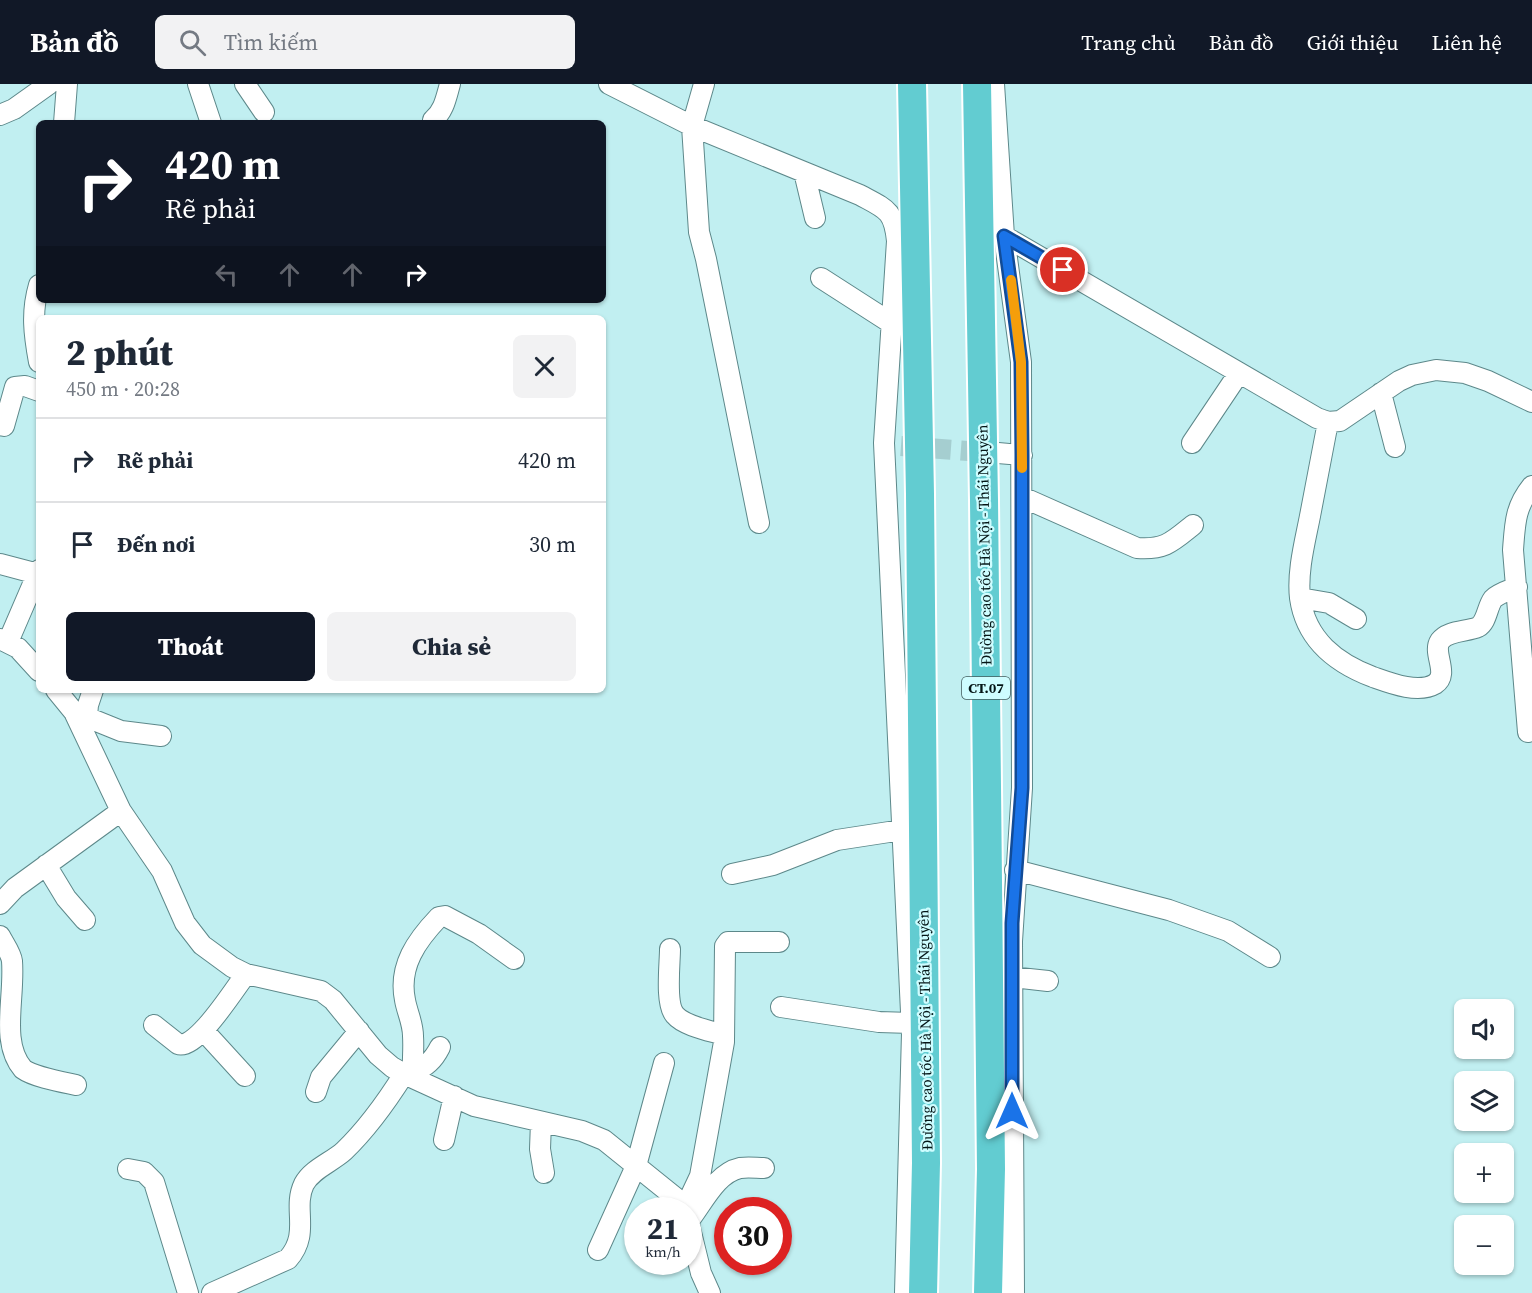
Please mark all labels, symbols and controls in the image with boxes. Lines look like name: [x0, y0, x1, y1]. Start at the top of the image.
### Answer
search box: [155, 15, 575, 69]
text: Bản đồ: [30, 23, 119, 61]
icon: search: [176, 26, 209, 59]
text: Tìm kiếm: [224, 27, 318, 57]
text: Trang chủ: [1081, 28, 1176, 57]
text: Bản đồ: [1209, 28, 1274, 57]
text: Giới thiệu: [1307, 28, 1399, 57]
text: Liên hệ: [1432, 28, 1502, 57]
text: 420 m: [165, 135, 280, 193]
icon: right: [66, 144, 144, 222]
text: Rẽ phải: [165, 190, 256, 227]
pin: [1037, 244, 1088, 295]
icon: arrive: [1046, 253, 1079, 286]
icon: left: [210, 258, 243, 291]
icon: ahead: [273, 258, 306, 291]
icon: ahead: [336, 258, 369, 291]
icon: right: [399, 258, 432, 291]
text: 2 phút: [66, 328, 173, 377]
button: close: [513, 335, 576, 398]
text: 450 m · 20:28: [66, 375, 180, 403]
street label: Đường cao tốc Hà Nội - Thái Nguyên: [971, 424, 997, 666]
icon: right: [66, 444, 99, 477]
text: Rẽ phải: [117, 445, 193, 475]
text: 420 m: [518, 445, 576, 475]
icon: arrive: [66, 528, 99, 561]
text: Đến nơi: [117, 529, 195, 559]
text: 30 m: [529, 529, 576, 559]
button: Thoát: [66, 612, 315, 681]
button: Chia sẻ: [327, 612, 576, 681]
road number: CT.07: [962, 677, 1010, 699]
street label: Đường cao tốc Hà Nội - Thái Nguyên: [912, 909, 938, 1151]
map controls: [1454, 999, 1514, 1275]
button: sound: [1454, 999, 1514, 1059]
button: layers: [1454, 1071, 1514, 1131]
position arrow: [980, 1079, 1044, 1143]
button: +: [1454, 1143, 1514, 1203]
speed limit sign: 30: [714, 1197, 792, 1275]
text: 21: [647, 1208, 679, 1249]
button: −: [1454, 1215, 1514, 1275]
text: km/h: [645, 1241, 681, 1262]

